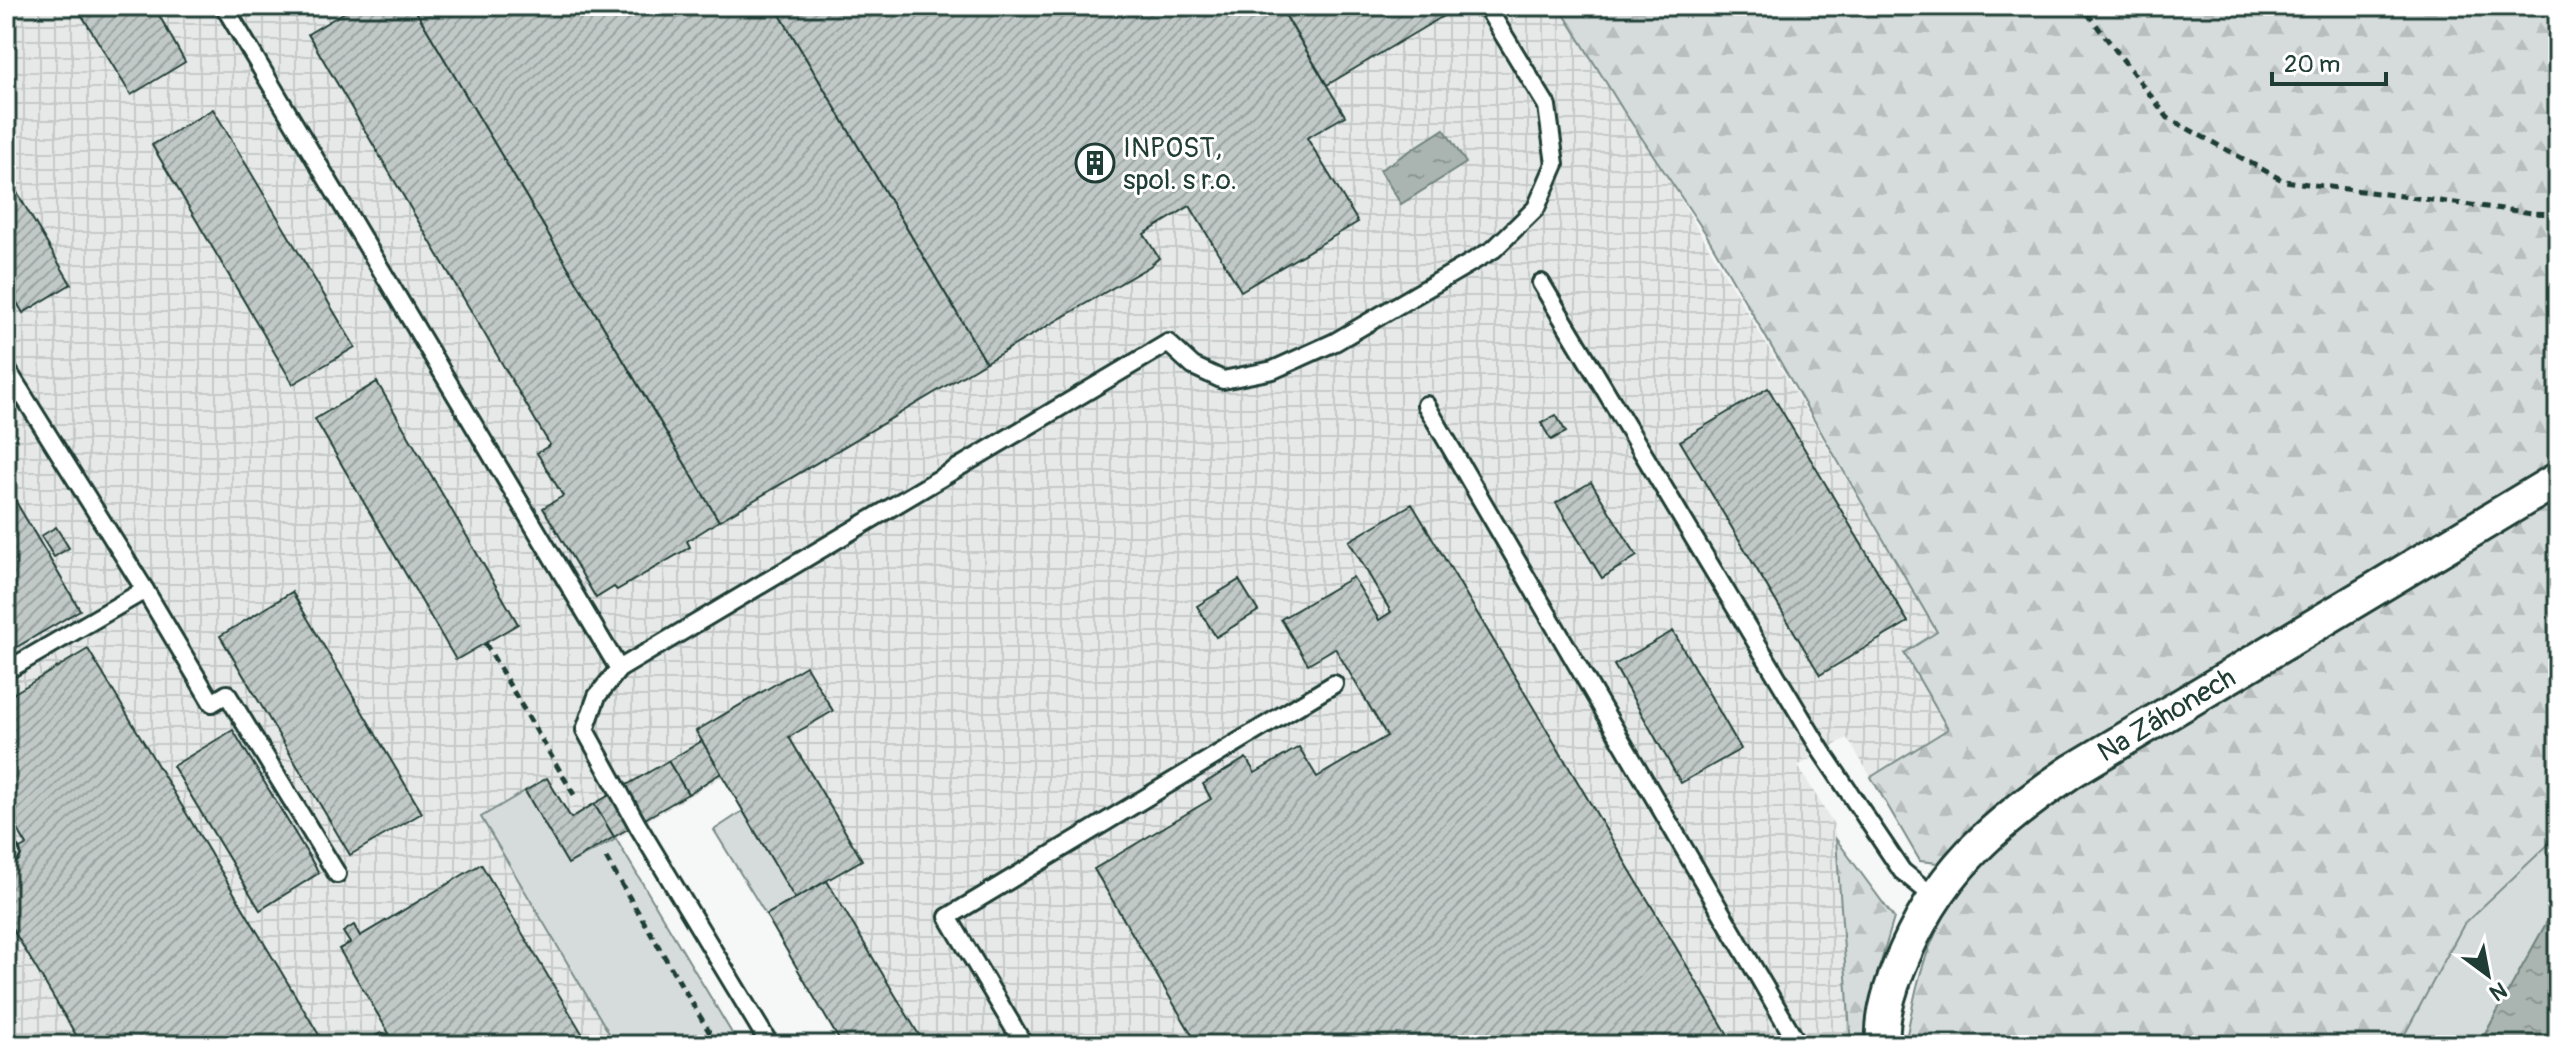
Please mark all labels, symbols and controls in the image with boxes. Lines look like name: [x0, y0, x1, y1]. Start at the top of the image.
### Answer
scale bar: [2272, 36, 2386, 86]
text: 20 m: [2284, 50, 2340, 79]
place label: INPOST, spol. s r.o.: [1123, 131, 1237, 198]
building icon: INPOST, spol. s r.o.: [1074, 142, 1116, 184]
street label: Na Záhonech: [2091, 660, 2242, 770]
north arrow: [2448, 935, 2528, 1015]
text: N: [2484, 975, 2512, 1007]

